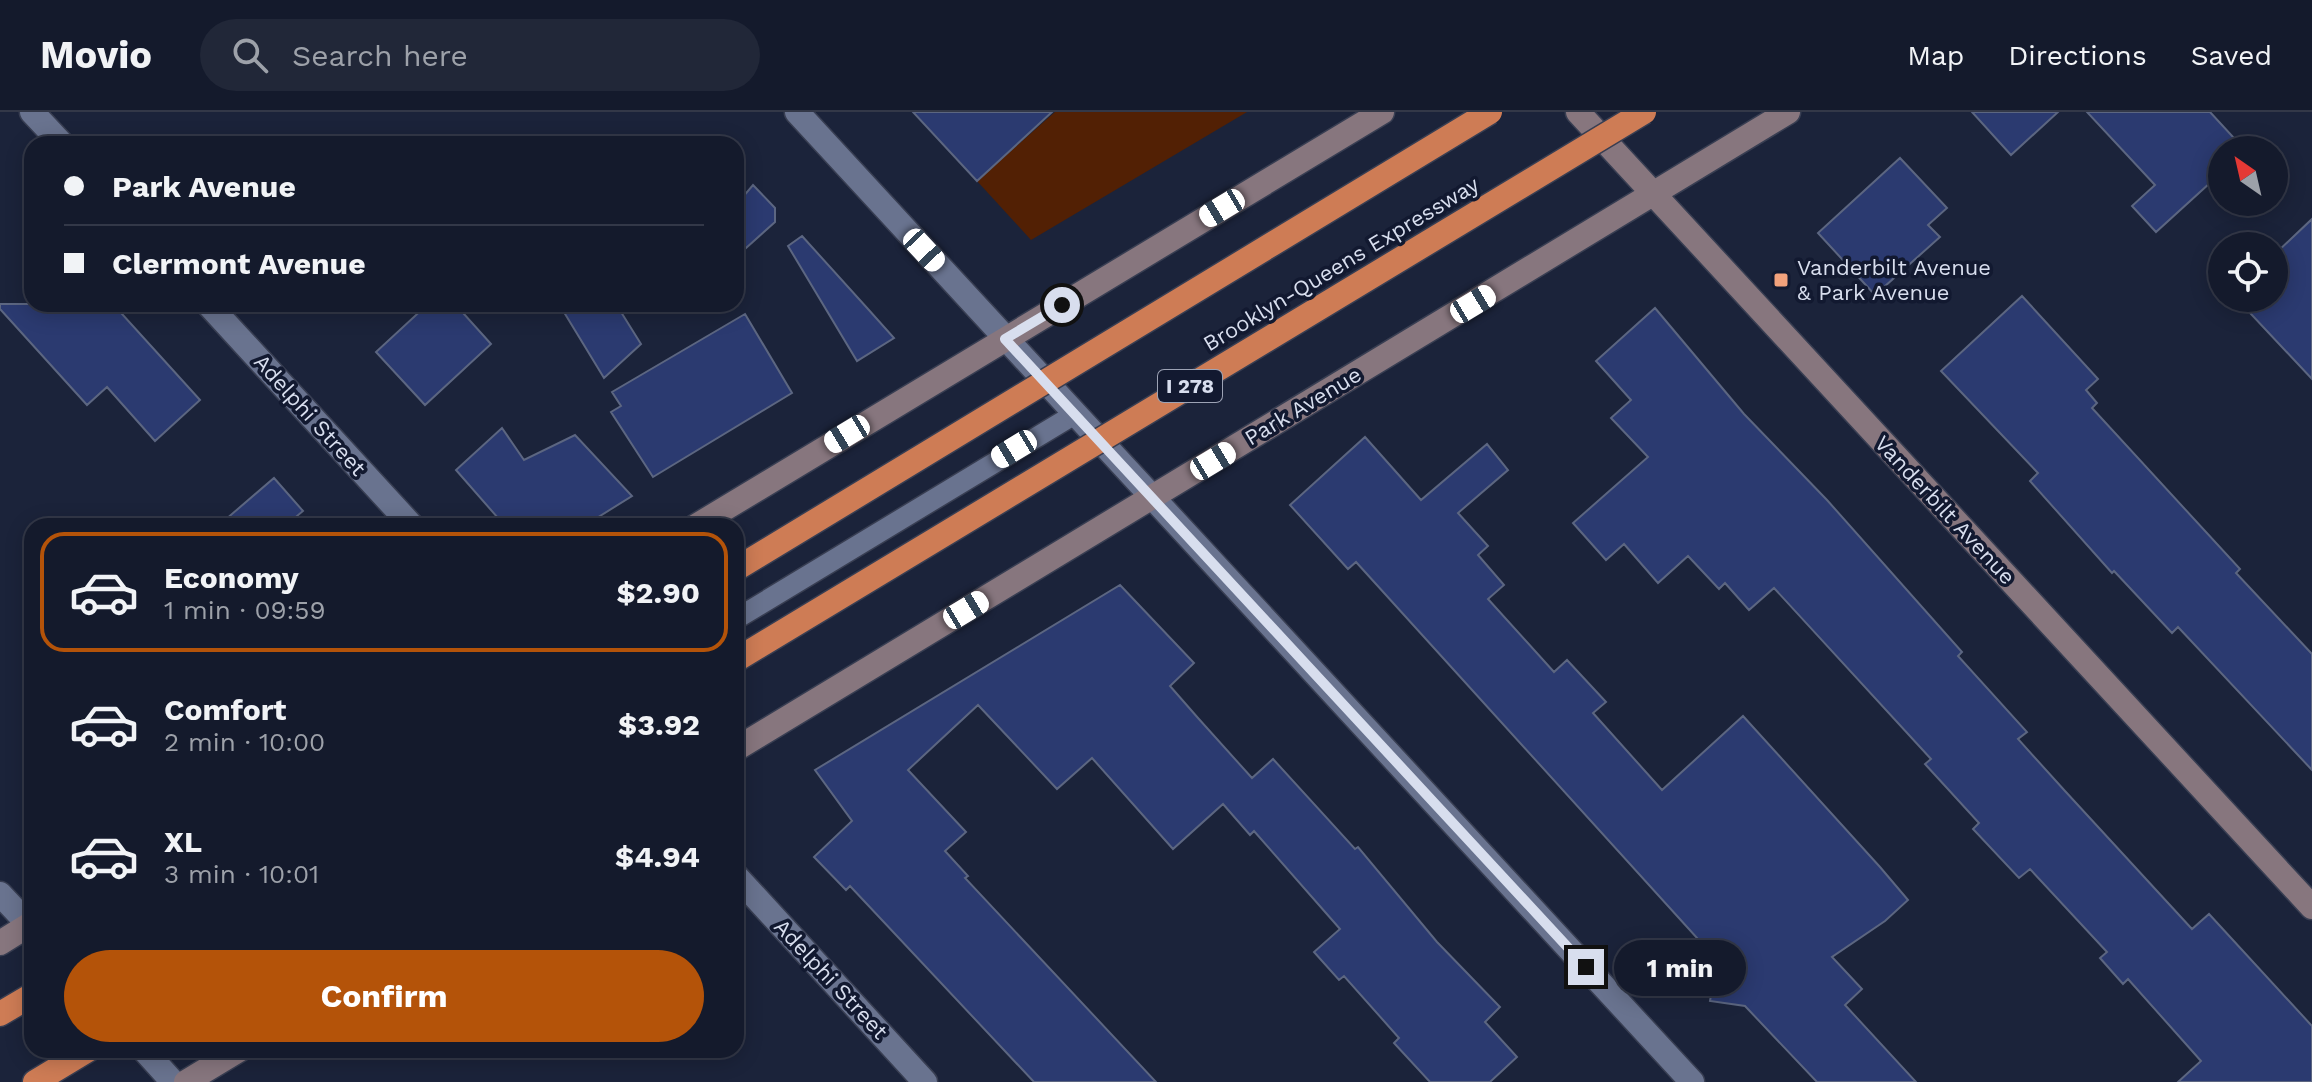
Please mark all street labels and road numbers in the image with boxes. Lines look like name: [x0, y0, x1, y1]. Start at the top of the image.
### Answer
street label: Brooklyn-Queens Expressway: [1199, 171, 1484, 356]
street label: Adelphi Street: [249, 349, 371, 481]
street label: Park Avenue: [1240, 361, 1366, 451]
road number: I 278: [1158, 370, 1222, 402]
street label: Vanderbilt Avenue: [1870, 431, 2020, 589]
street label: Adelphi Street: [769, 914, 893, 1044]

